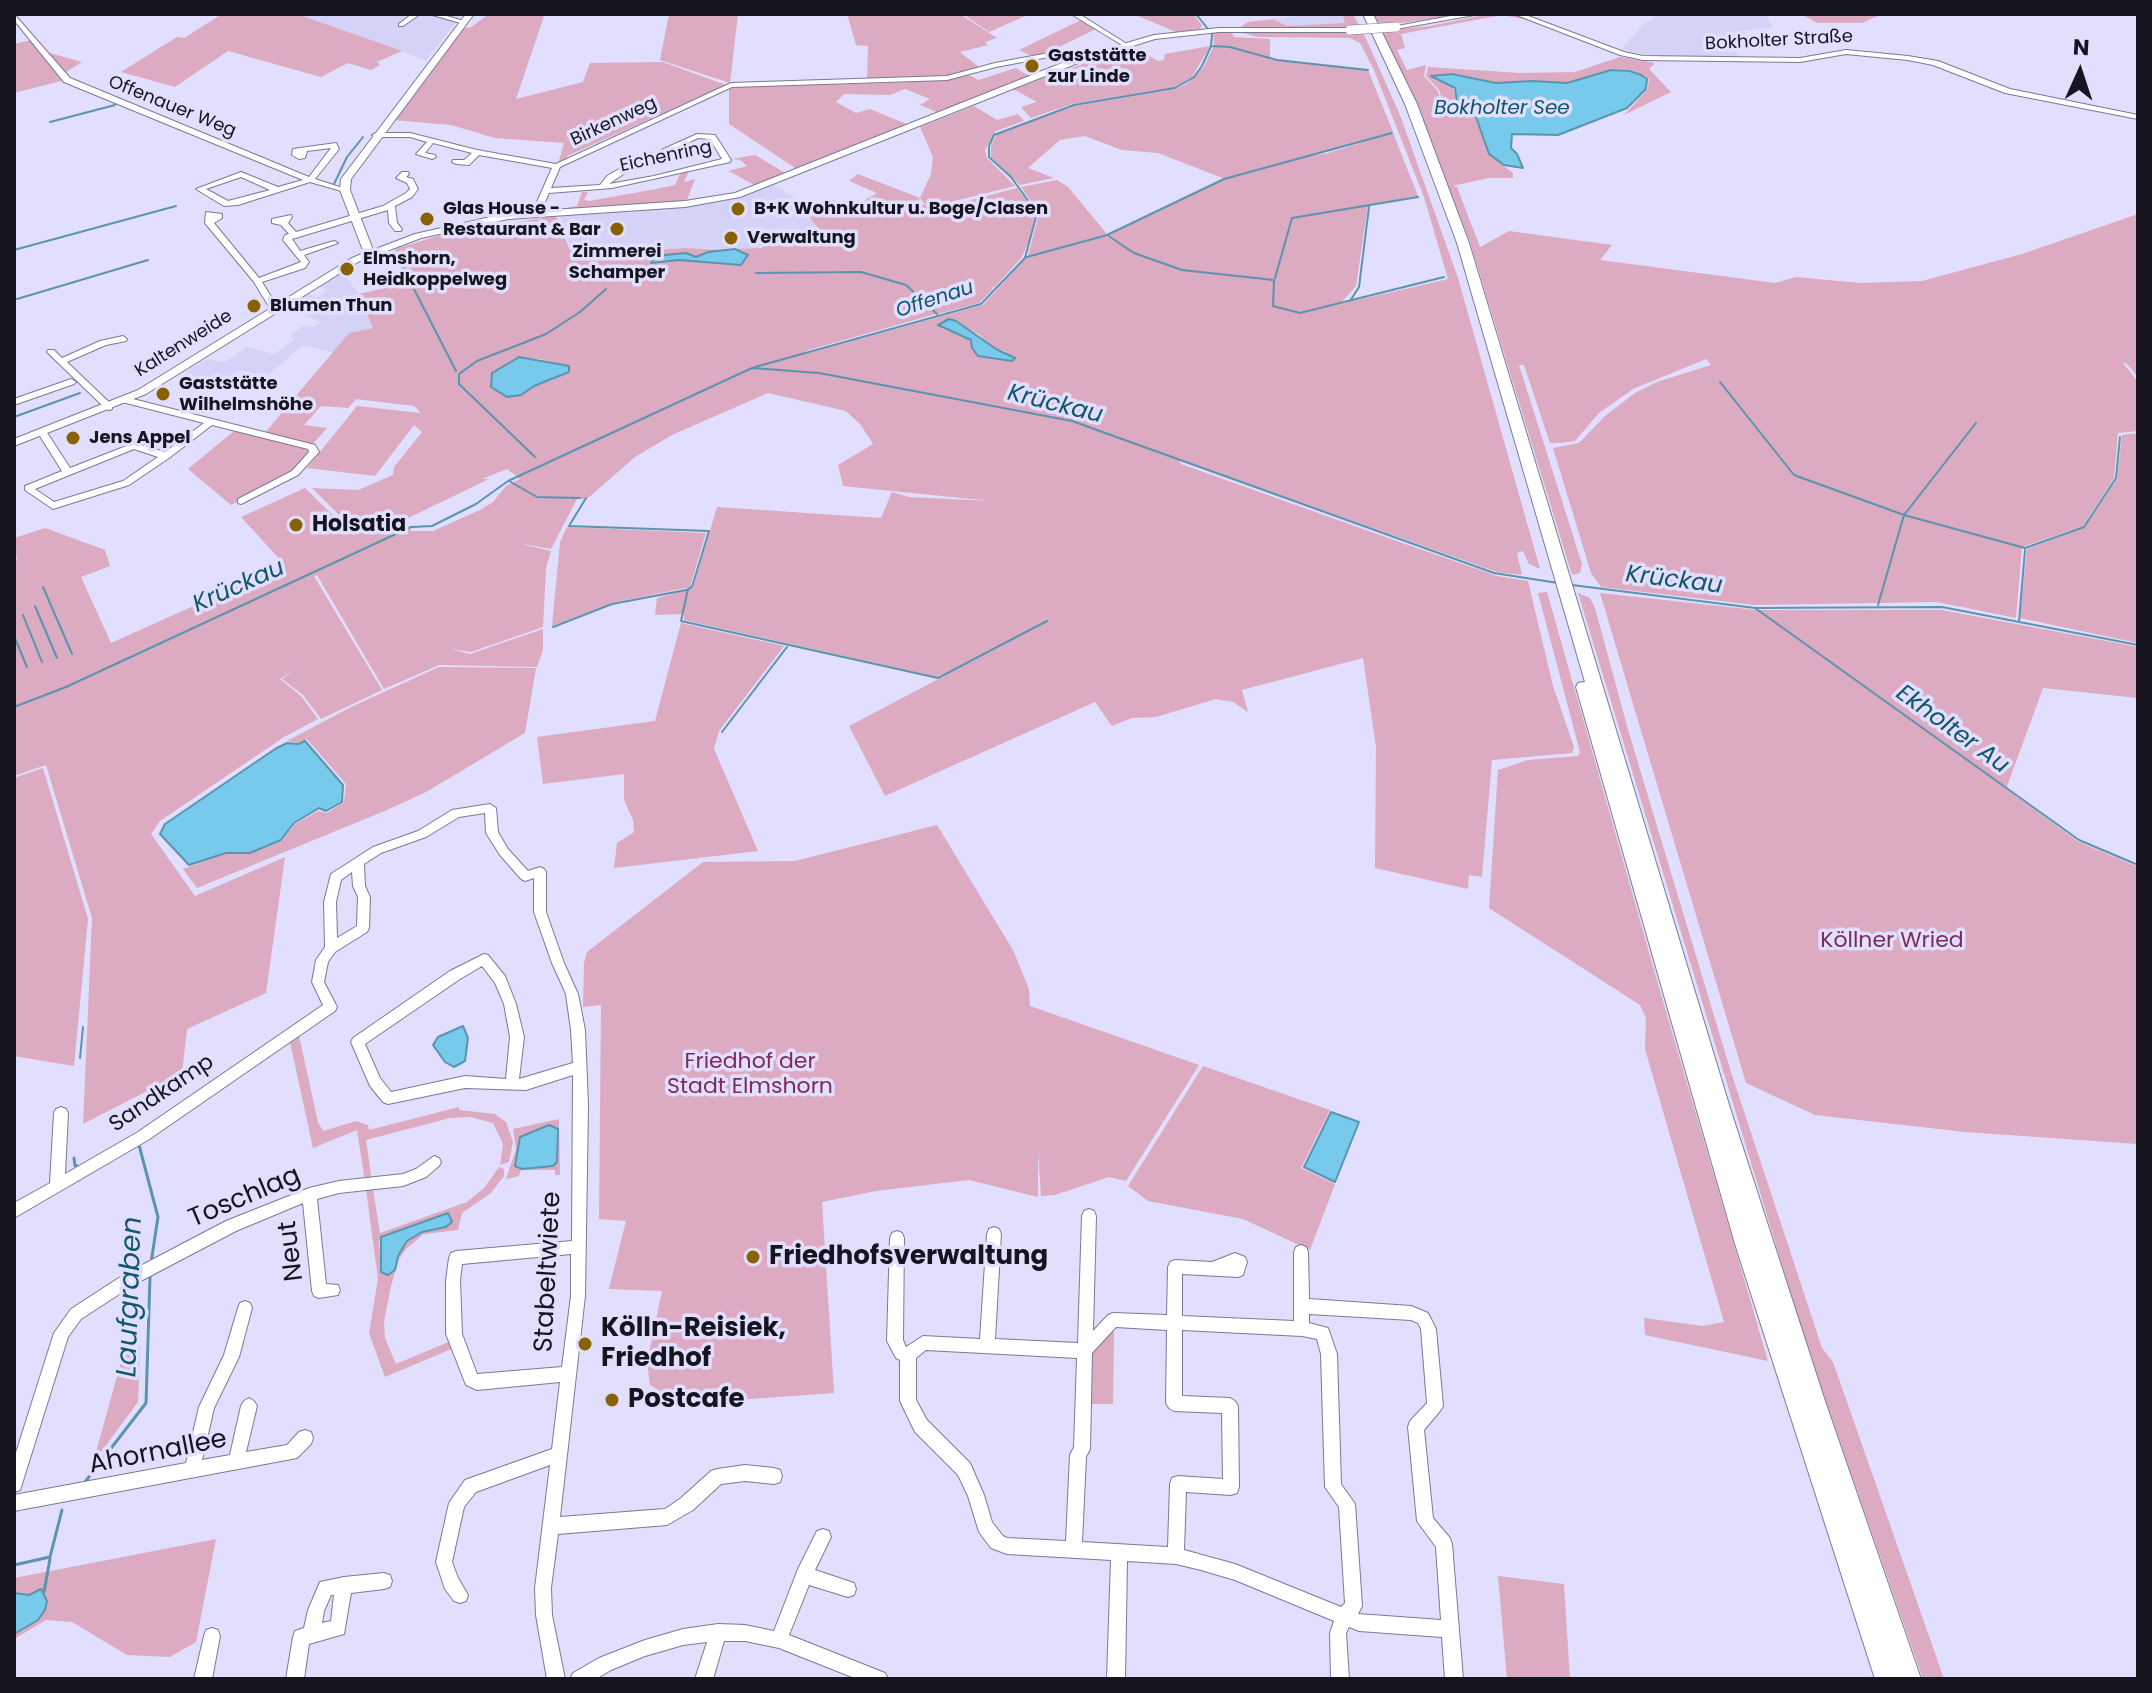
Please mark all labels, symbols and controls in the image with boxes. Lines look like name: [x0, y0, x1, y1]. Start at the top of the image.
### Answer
street label: Bokholter Straße: [1705, 26, 1853, 56]
north arrow: [2040, 32, 2120, 112]
text: N: [2072, 32, 2090, 63]
place label: Gaststätte zur Linde: [1048, 45, 1147, 88]
marker: Gaststätte zur Linde: [1023, 57, 1041, 75]
street label: Offenauer Weg: [105, 72, 239, 142]
street label: Birkenweg: [568, 93, 660, 151]
water label: Bokholter See: [1434, 97, 1570, 121]
street label: Eichenring: [618, 137, 714, 177]
place label: Glas House - Restaurant & Bar: [443, 198, 601, 240]
place label: B+K Wohnkultur u. Boge/Clasen: [754, 198, 1048, 220]
marker: B+K Wohnkultur u. Boge/Clasen: [729, 200, 747, 218]
marker: Glas House - Restaurant & Bar: [418, 210, 436, 228]
marker: Zimmerei Schamper: [608, 220, 626, 238]
place label: Verwaltung: [747, 227, 856, 249]
marker: Verwaltung: [722, 229, 740, 247]
place label: Zimmerei Schamper: [569, 241, 665, 284]
place label: Elmshorn, Heidkoppelweg: [363, 248, 507, 290]
marker: Elmshorn, Heidkoppelweg: [338, 260, 356, 278]
water label: Offenau: [893, 276, 977, 324]
place label: Blumen Thun: [270, 295, 392, 317]
marker: Blumen Thun: [245, 297, 263, 315]
street label: Kaltenweide: [132, 306, 236, 382]
place label: Gaststätte Wilhelmshöhe: [179, 373, 313, 416]
water label: Krückau: [1004, 379, 1106, 431]
marker: Gaststätte Wilhelmshöhe: [154, 385, 172, 403]
place label: Jens Appel: [89, 427, 191, 449]
marker: Jens Appel: [64, 429, 82, 447]
place label: Holsatia: [312, 512, 406, 538]
marker: Holsatia: [287, 516, 305, 534]
water label: Krückau: [189, 554, 289, 620]
water label: Krückau: [1624, 561, 1724, 601]
water label: Ekholter Au: [1890, 679, 2014, 781]
park label: Köllner Wried: [1820, 928, 1964, 954]
street label: Sandkamp: [105, 1049, 219, 1139]
park label: Friedhof der Stadt Elmshorn: [667, 1049, 833, 1100]
street label: Toschlag: [184, 1161, 306, 1235]
street label: Stabeltwiete: [529, 1191, 569, 1353]
water label: Laufgraben: [111, 1216, 151, 1378]
street label: Neut: [273, 1219, 311, 1283]
place label: Friedhofsverwaltung: [769, 1241, 1048, 1273]
marker: Friedhofsverwaltung: [744, 1248, 762, 1266]
place label: Kölln-Reisiek, Friedhof: [601, 1313, 786, 1374]
marker: Kölln-Reisiek, Friedhof: [576, 1335, 594, 1353]
place label: Postcafe: [628, 1384, 745, 1416]
marker: Postcafe: [603, 1391, 621, 1409]
street label: Ahornallee: [86, 1424, 230, 1482]

